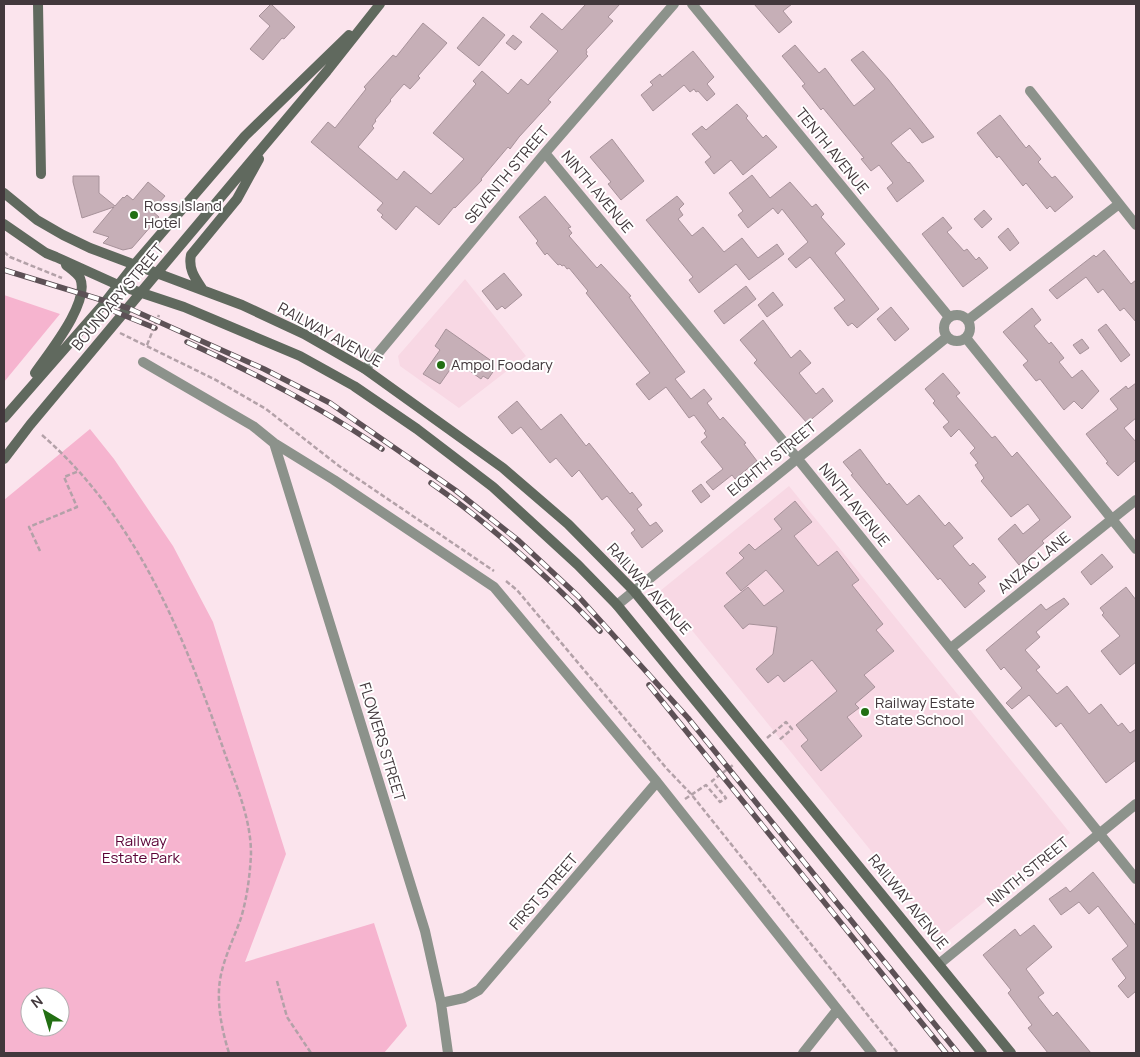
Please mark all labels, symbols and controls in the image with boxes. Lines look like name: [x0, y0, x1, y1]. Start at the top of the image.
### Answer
street label: TENTH AVENUE: [791, 103, 874, 198]
street label: SEVENTH STREET: [459, 121, 554, 228]
street label: NINTH AVENUE: [557, 146, 638, 237]
place label: Ross Island Hotel: [144, 195, 222, 233]
marker: Ross Island Hotel: [128, 209, 140, 221]
street label: BOUNDARY STREET: [67, 239, 169, 355]
street label: RAILWAY AVENUE: [274, 297, 386, 372]
place label: Ampol Foodary: [451, 354, 553, 375]
marker: Ampol Foodary: [435, 359, 447, 371]
street label: EIGHTH STREET: [723, 416, 821, 501]
street label: NINTH AVENUE: [814, 459, 895, 551]
street label: ANZAC LANE: [993, 527, 1074, 598]
street label: RAILWAY AVENUE: [603, 538, 696, 639]
street label: FLOWERS STREET: [354, 680, 411, 804]
place label: Railway Estate State School: [875, 692, 975, 730]
marker: Railway Estate State School: [859, 706, 871, 718]
park label: Railway Estate Park: [102, 830, 181, 868]
street label: NINTH STREET: [982, 832, 1073, 911]
street label: FIRST STREET: [505, 849, 583, 934]
street label: RAILWAY AVENUE: [864, 850, 953, 954]
north arrow: [20, 987, 70, 1037]
text: N: [27, 991, 47, 1012]

